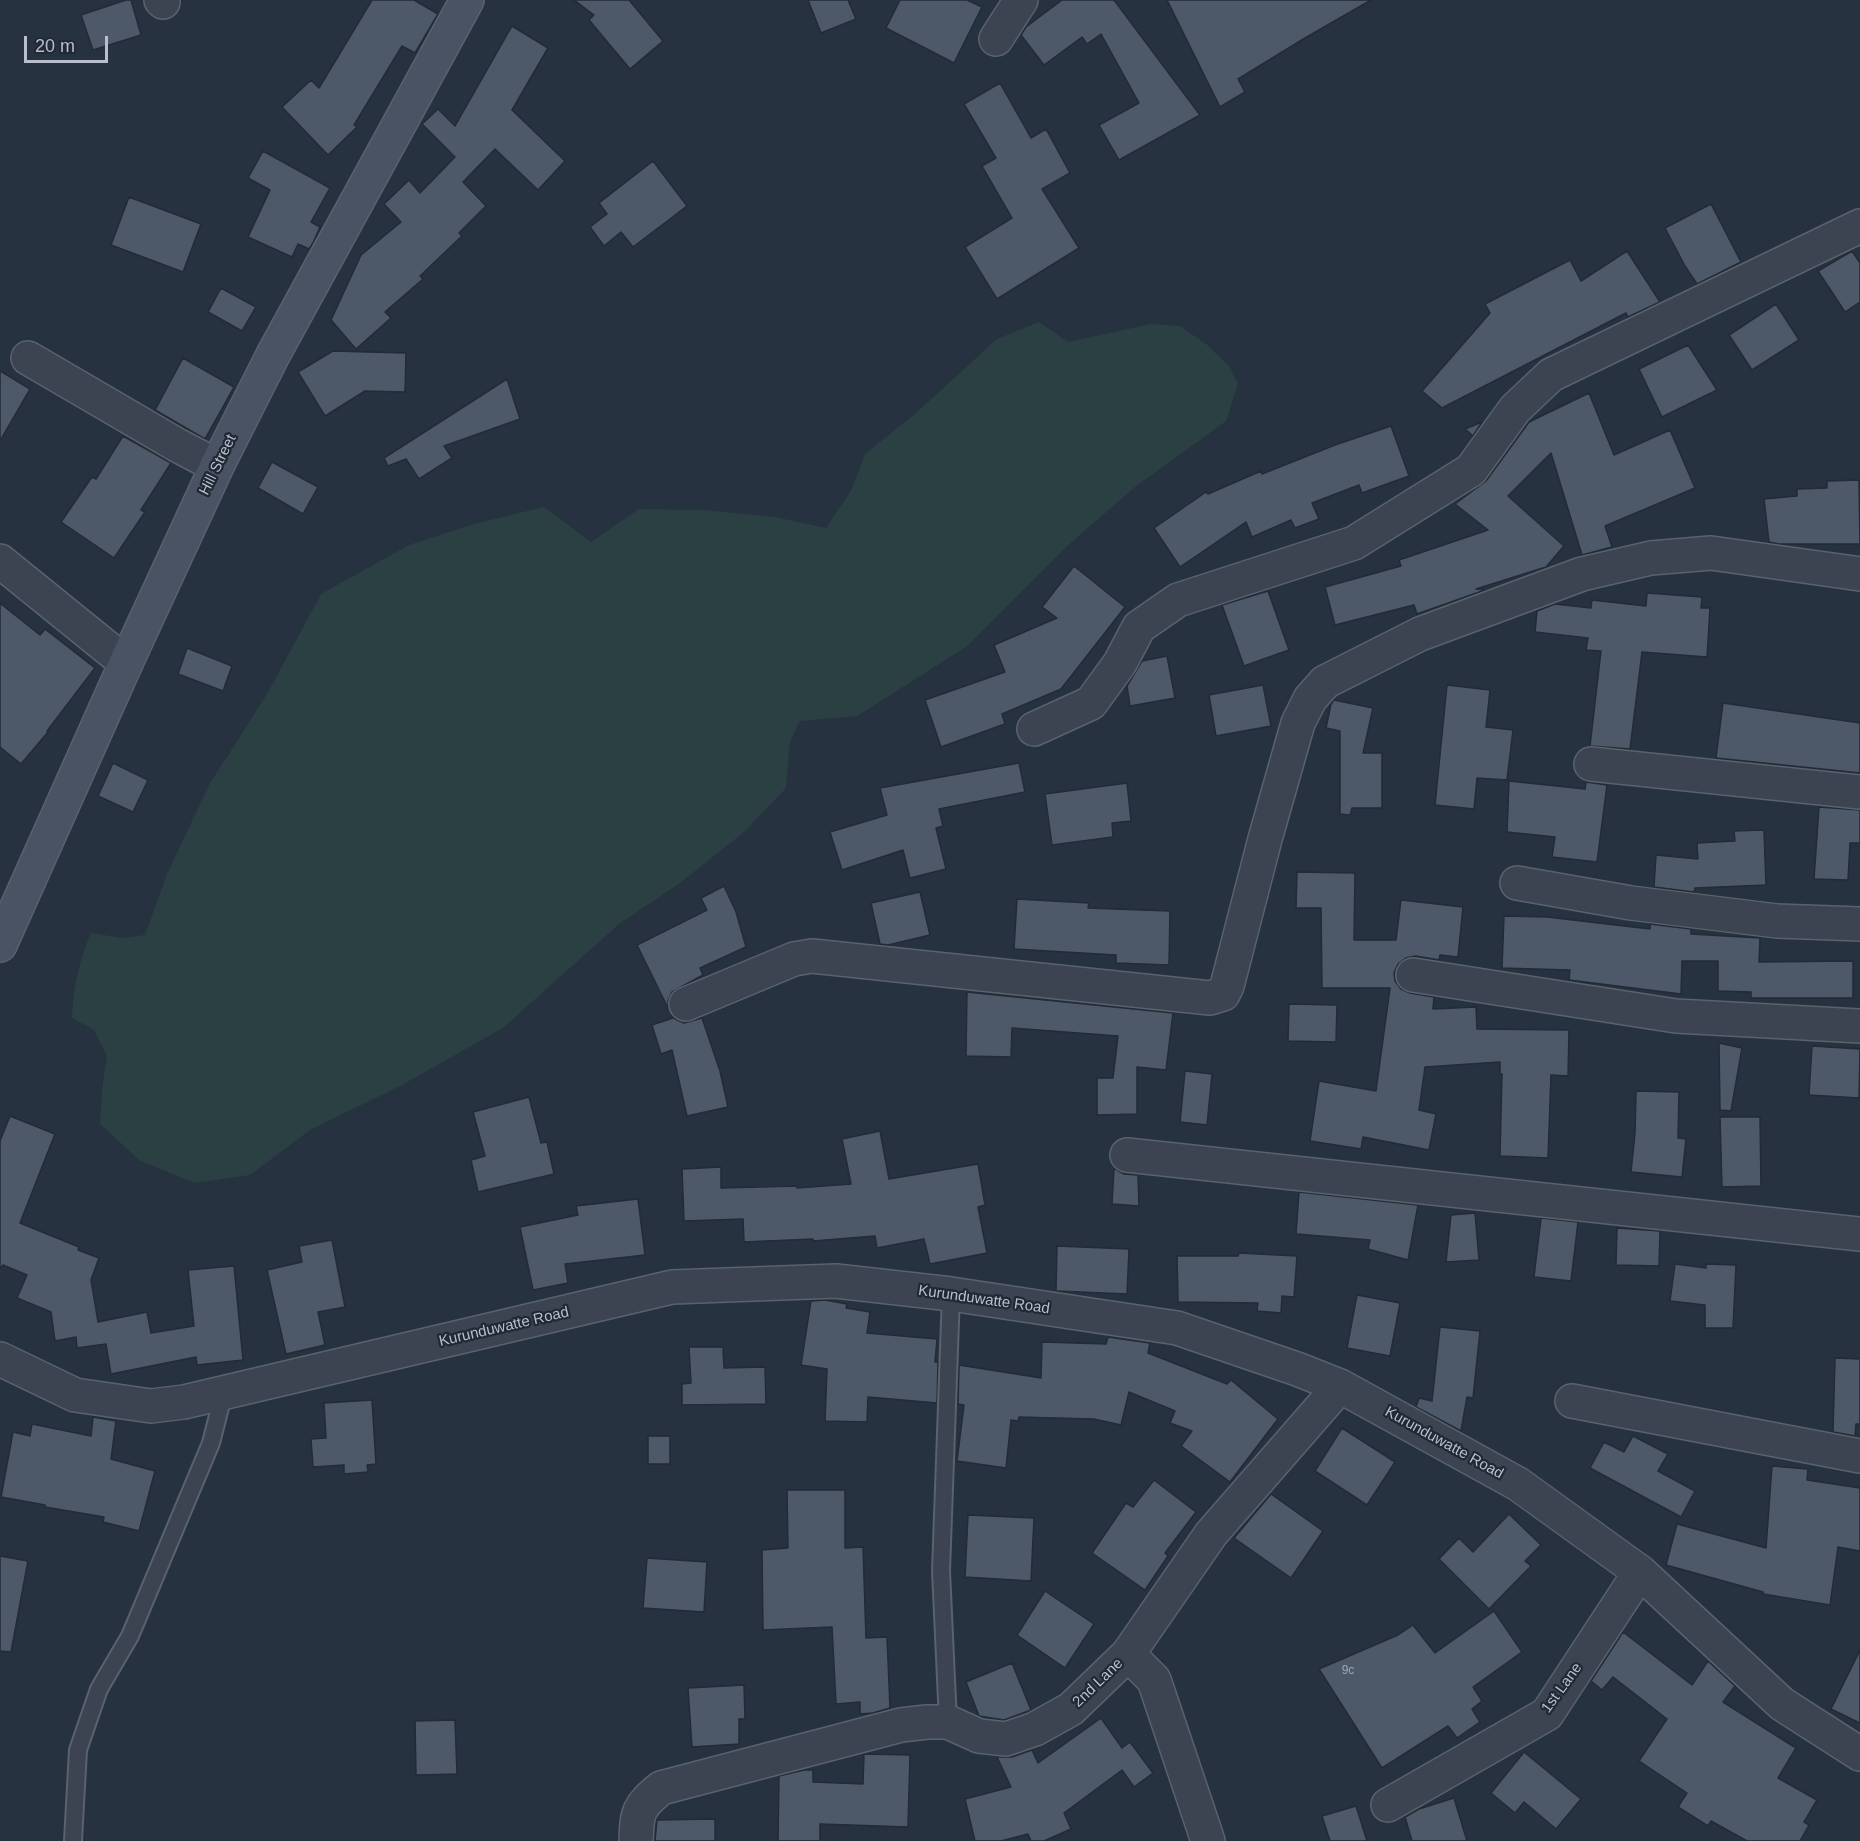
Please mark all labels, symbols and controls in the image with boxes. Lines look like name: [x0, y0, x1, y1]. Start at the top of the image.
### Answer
scale bar: [27, 24, 111, 62]
text: 20 m: [35, 36, 75, 56]
street label: Hill Street: [196, 432, 240, 498]
street label: Kurunduwatte Road: [917, 1282, 1051, 1318]
street label: Kurunduwatte Road: [437, 1303, 571, 1351]
street label: Kurunduwatte Road: [1382, 1403, 1506, 1483]
street label: 2nd Lane: [1069, 1655, 1127, 1711]
street label: 1st Lane: [1538, 1659, 1586, 1717]
house number: 9c: [1342, 1664, 1354, 1678]

